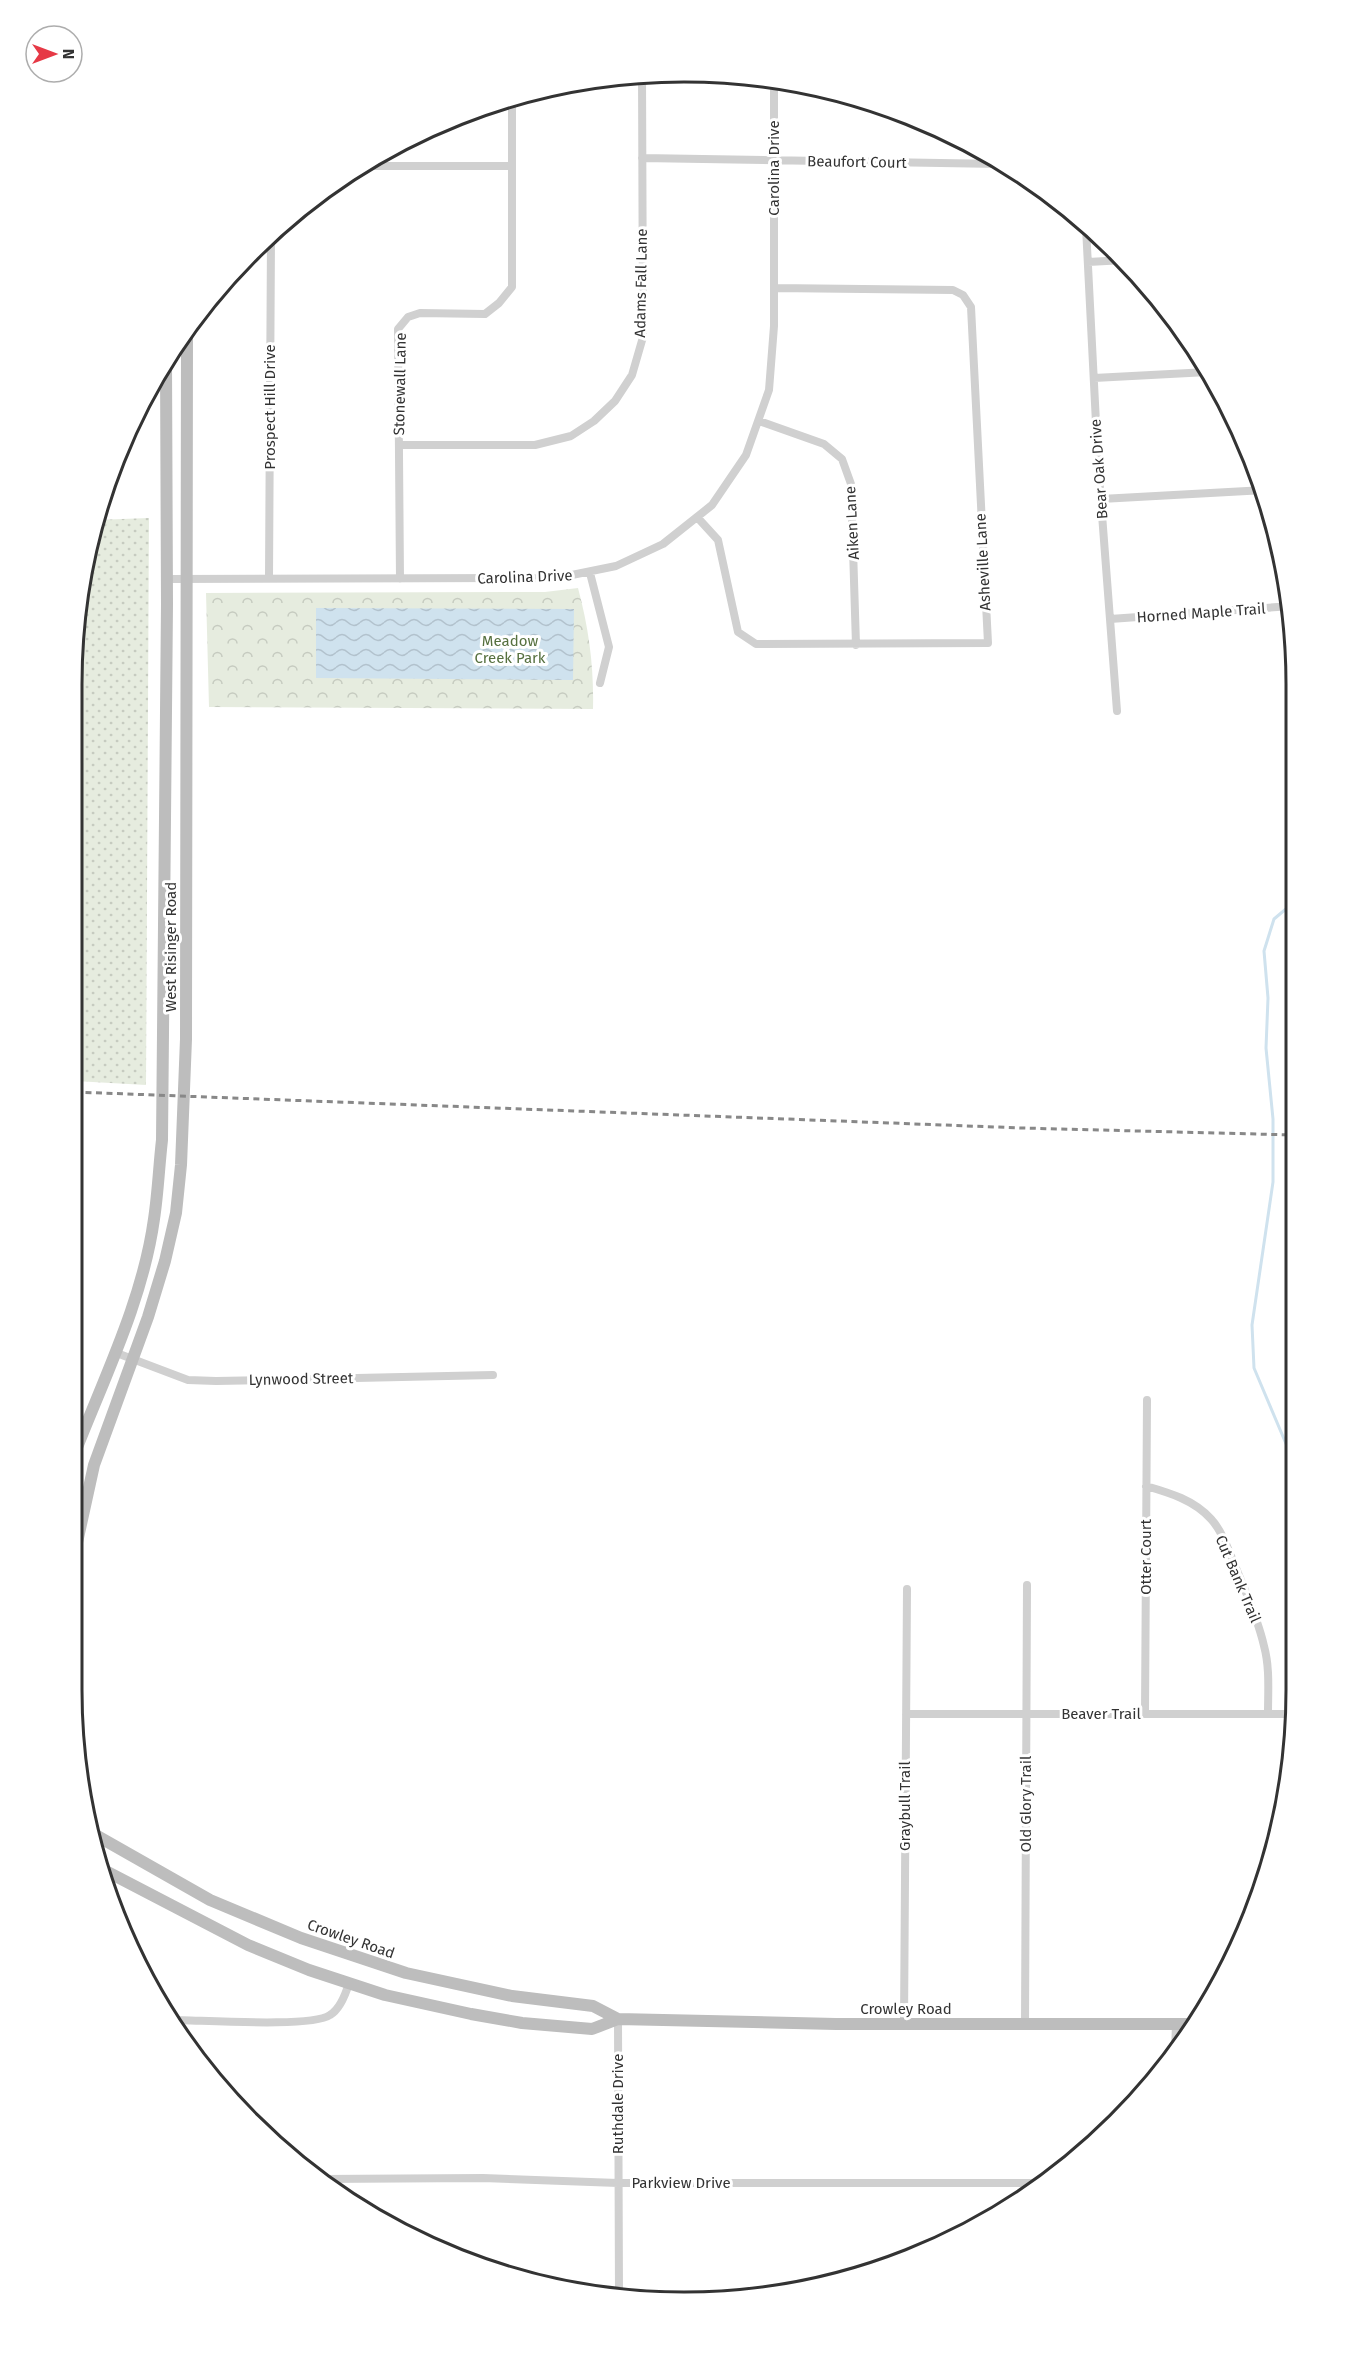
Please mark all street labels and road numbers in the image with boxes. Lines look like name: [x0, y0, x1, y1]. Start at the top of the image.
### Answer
street label: Carolina Drive: [765, 120, 783, 216]
street label: Beaufort Court: [807, 152, 908, 172]
street label: Adams Fall Lane: [631, 228, 651, 338]
street label: Stonewall Lane: [390, 332, 410, 436]
street label: Prospect Hill Drive: [261, 344, 279, 470]
street label: Bear Oak Drive: [1087, 418, 1111, 520]
street label: Aiken Lane: [841, 486, 863, 560]
street label: Asheville Lane: [971, 513, 995, 611]
street label: Carolina Drive: [477, 566, 573, 588]
street label: Horned Maple Trail: [1136, 599, 1267, 626]
street label: West Risinger Road: [162, 882, 180, 1012]
street label: Lynwood Street: [249, 1369, 354, 1389]
street label: Otter Court: [1137, 1519, 1155, 1595]
street label: Cut Bank Trail: [1211, 1533, 1265, 1626]
street label: Beaver Trail: [1061, 1705, 1141, 1723]
street label: Old Glory Trail: [1017, 1755, 1035, 1852]
street label: Graybull Trail: [896, 1760, 914, 1851]
street label: Crowley Road: [305, 1916, 397, 1962]
street label: Crowley Road: [860, 2000, 952, 2018]
street label: Ruthdale Drive: [609, 2054, 627, 2154]
street label: Parkview Drive: [631, 2174, 731, 2192]

